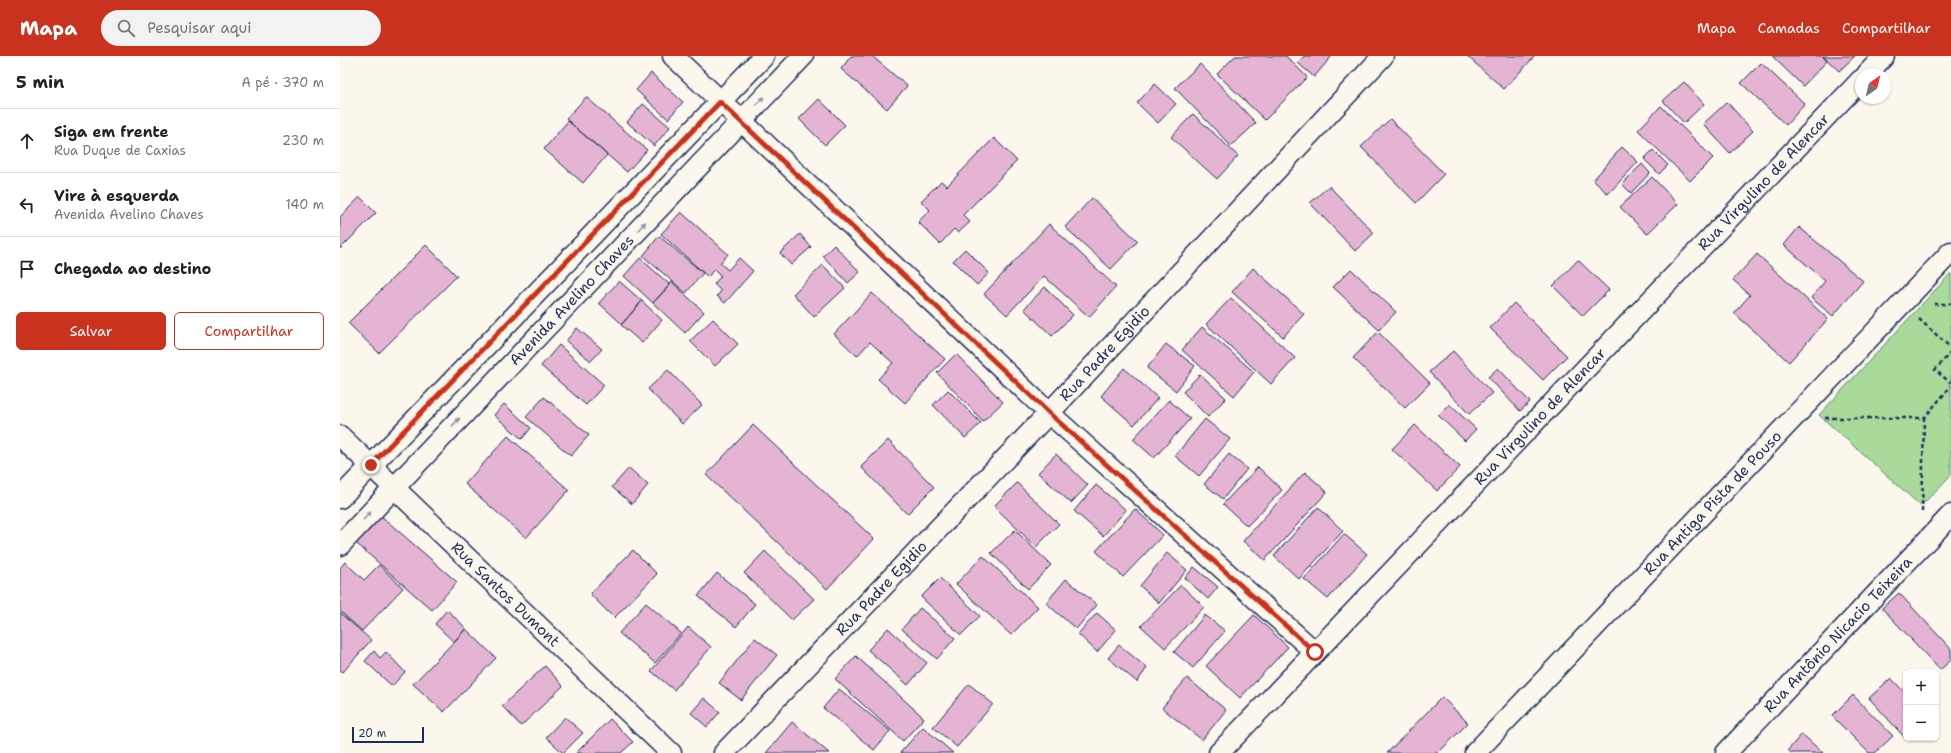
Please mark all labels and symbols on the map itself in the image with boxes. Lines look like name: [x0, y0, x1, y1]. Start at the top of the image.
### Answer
north arrow: [1855, 68, 1891, 104]
one-way arrow: [755, 96, 765, 106]
street label: Rua Virgulino de Alencar: [1693, 109, 1834, 255]
one-way arrow: [637, 221, 647, 231]
street label: Avenida Avelino Chaves: [505, 231, 638, 370]
street label: Rua Padre Egidio: [1055, 301, 1154, 405]
street label: Rua Virgulino de Alencar: [1470, 344, 1610, 489]
one-way arrow: [451, 417, 461, 427]
street label: Rua Antiga Pista de Pouso: [1639, 426, 1786, 579]
route end: [362, 456, 380, 474]
one-way arrow: [362, 511, 372, 521]
street label: Rua Padre Egidio: [832, 537, 932, 640]
street label: Rua Santos Dumont: [447, 538, 564, 651]
street label: Rua Antônio Nicacio Teixeira: [1759, 552, 1917, 717]
route start: [1306, 643, 1324, 661]
scale bar: [352, 725, 424, 744]

